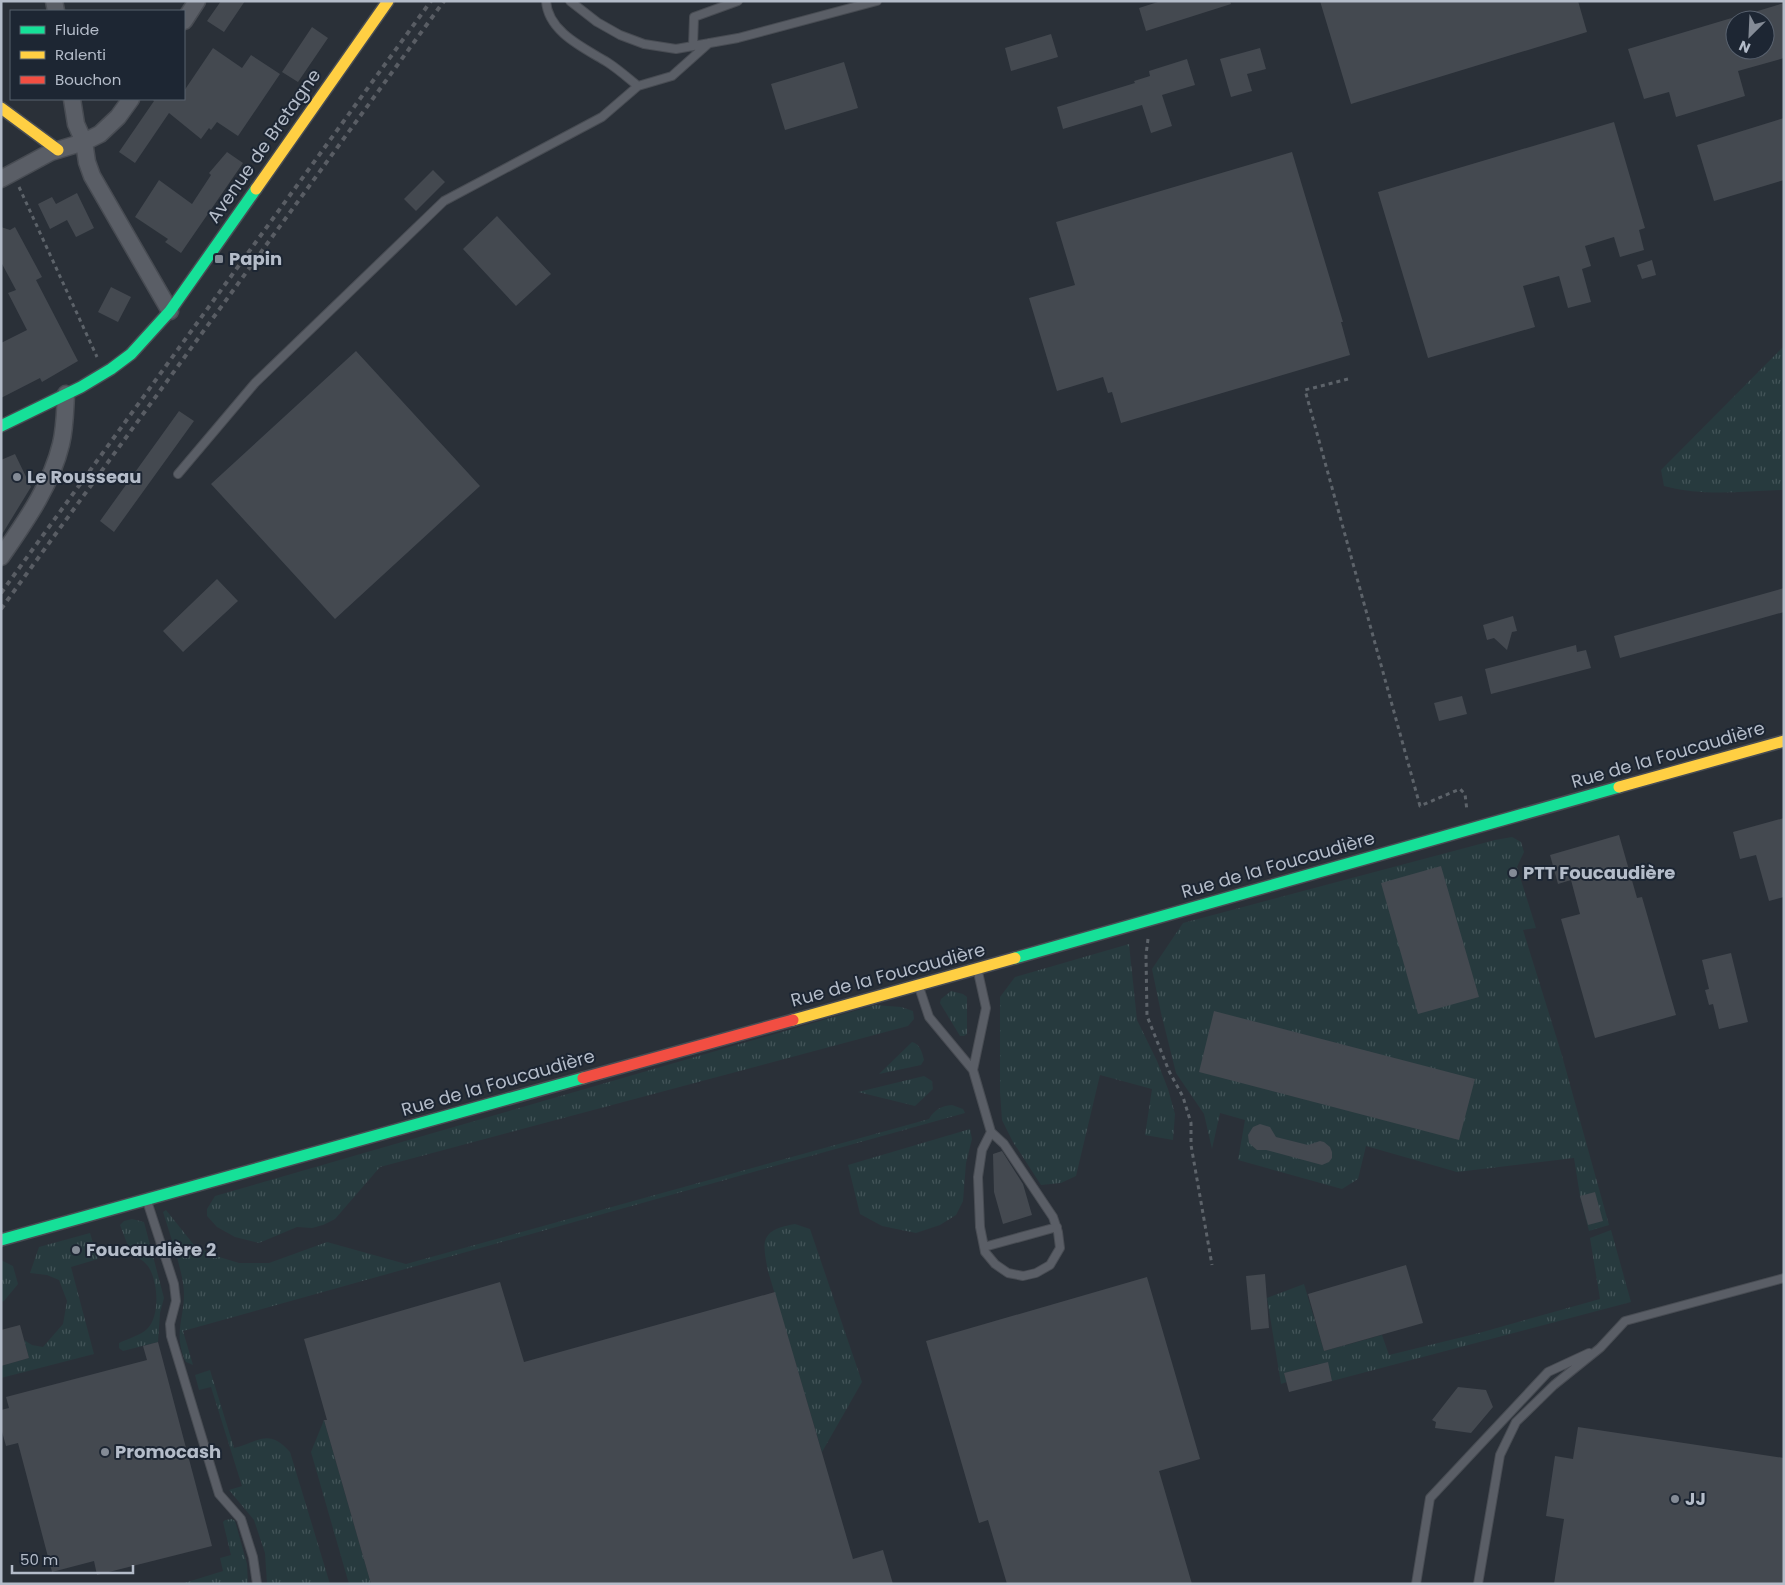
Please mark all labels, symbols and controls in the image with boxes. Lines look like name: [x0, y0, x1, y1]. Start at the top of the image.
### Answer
legend: [10, 10, 185, 100]
north arrow: [1725, 10, 1775, 60]
text: Fluide: [55, 19, 99, 40]
text: N: [1736, 36, 1754, 58]
text: Ralenti: [55, 44, 106, 65]
street label: Avenue de Bretagne: [201, 64, 326, 228]
text: Bouchon: [55, 69, 121, 90]
place label: Papin: [229, 246, 282, 271]
marker: Papin: [213, 253, 225, 265]
place label: Le Rousseau: [27, 464, 141, 489]
marker: Le Rousseau: [11, 471, 23, 483]
street label: Rue de la Foucaudière: [1568, 715, 1768, 794]
street label: Rue de la Foucaudière: [1178, 825, 1378, 904]
place label: PTT Foucaudière: [1523, 860, 1675, 885]
marker: PTT Foucaudière: [1507, 867, 1519, 879]
street label: Rue de la Foucaudière: [788, 937, 988, 1013]
street label: Rue de la Foucaudière: [398, 1043, 598, 1122]
place label: Foucaudière 2: [86, 1237, 216, 1262]
marker: Foucaudière 2: [70, 1244, 82, 1256]
place label: Promocash: [115, 1439, 221, 1464]
marker: Promocash: [99, 1446, 111, 1458]
place label: JJ: [1685, 1486, 1706, 1511]
marker: JJ: [1669, 1493, 1681, 1505]
scale bar: [12, 1542, 134, 1574]
text: 50 m: [20, 1549, 58, 1570]

